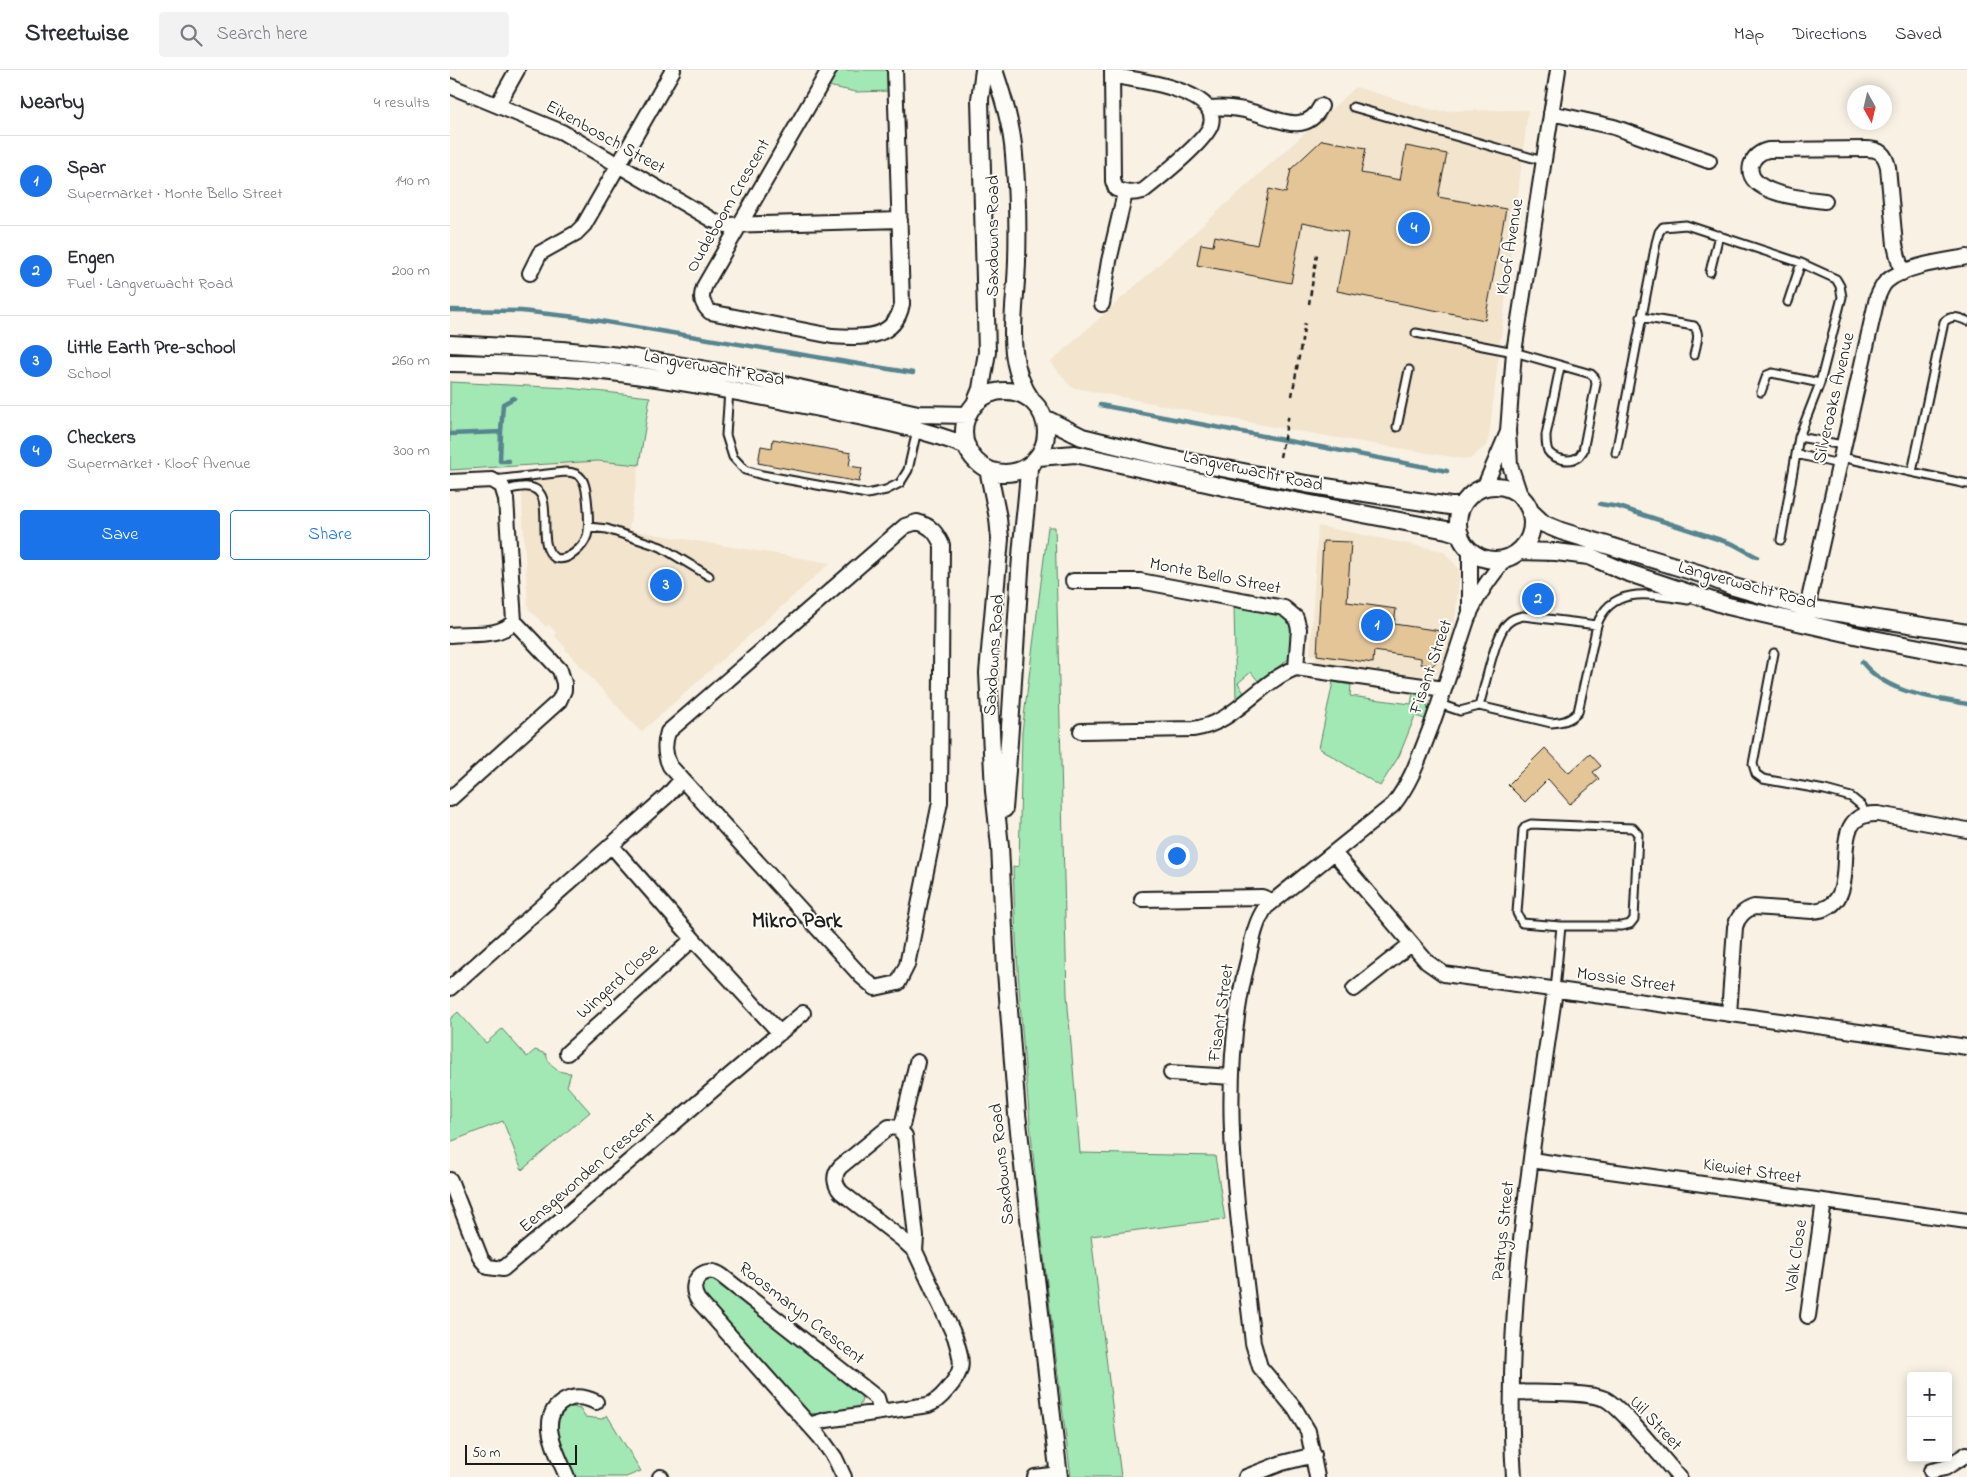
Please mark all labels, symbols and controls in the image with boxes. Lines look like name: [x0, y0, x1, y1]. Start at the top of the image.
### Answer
search box: [159, 12, 509, 57]
text: Streetwise: [25, 17, 129, 52]
icon: search: [177, 21, 205, 49]
text: Search here: [217, 21, 308, 48]
text: Map: [1734, 22, 1764, 48]
text: Directions: [1792, 22, 1867, 48]
text: Saved: [1895, 22, 1942, 48]
north arrow: [1847, 85, 1892, 130]
text: Nearby: [20, 88, 84, 118]
text: 4 results: [374, 91, 430, 115]
street label: Eikenbosch Street: [540, 94, 670, 182]
street label: Oudeboom Crescent: [680, 134, 778, 278]
text: Spar: [67, 155, 106, 182]
text: 1: [33, 169, 39, 193]
text: 140 m: [395, 169, 430, 193]
street label: Saxdowns Road: [981, 175, 1007, 297]
text: Supermarket · Monte Bello Street: [67, 182, 283, 206]
street label: Kloof Avenue: [1491, 196, 1532, 297]
pin: 4: [1398, 209, 1430, 247]
text: Engen: [67, 245, 114, 272]
text: 2: [32, 259, 40, 283]
text: 200 m: [392, 259, 430, 283]
text: Fuel · Langverwacht Road: [67, 272, 233, 296]
street label: Silveroaks Avenue: [1807, 329, 1863, 466]
text: Little Earth Pre-school: [67, 335, 235, 362]
street label: Langverwacht Road: [642, 344, 786, 395]
text: 3: [33, 349, 39, 373]
text: 260 m: [392, 349, 430, 373]
text: School: [67, 362, 111, 386]
text: Checkers: [67, 425, 136, 452]
text: 4: [33, 439, 39, 463]
text: 300 m: [393, 439, 430, 463]
street label: Langverwacht Road: [1181, 444, 1325, 500]
text: Supermarket · Kloof Avenue: [67, 452, 251, 476]
button: Save: [20, 510, 220, 560]
button: Share: [230, 510, 430, 560]
street label: Monte Bello Street: [1147, 552, 1283, 602]
street label: Langverwacht Road: [1675, 555, 1819, 618]
pin: 3: [650, 566, 682, 604]
pin: 2: [1522, 580, 1554, 618]
street label: Saxdowns Road: [978, 593, 1012, 717]
pin: 1: [1361, 606, 1393, 644]
street label: Fisant Street: [1403, 616, 1460, 719]
your location: [1164, 843, 1190, 869]
district label: Mikro Park: [752, 906, 844, 938]
street label: Wingerd Close: [571, 937, 666, 1027]
street label: Mossie Street: [1575, 961, 1677, 1001]
street label: Fisant Street: [1202, 962, 1242, 1065]
street label: Saxdowns Road: [984, 1102, 1022, 1226]
street label: Eensgevonden Crescent: [514, 1106, 663, 1241]
street label: Kiewiet Street: [1701, 1152, 1803, 1192]
street label: Patrys Street: [1486, 1180, 1522, 1282]
street label: Valk Close: [1779, 1217, 1815, 1295]
street label: Roosmaryn Crescent: [732, 1256, 870, 1372]
map controls: [1907, 1372, 1952, 1462]
button: +: [1907, 1372, 1952, 1417]
street label: Uil Street: [1622, 1390, 1688, 1458]
button: −: [1907, 1417, 1952, 1462]
scale bar: [465, 1442, 578, 1465]
text: 50 m: [472, 1443, 500, 1464]

